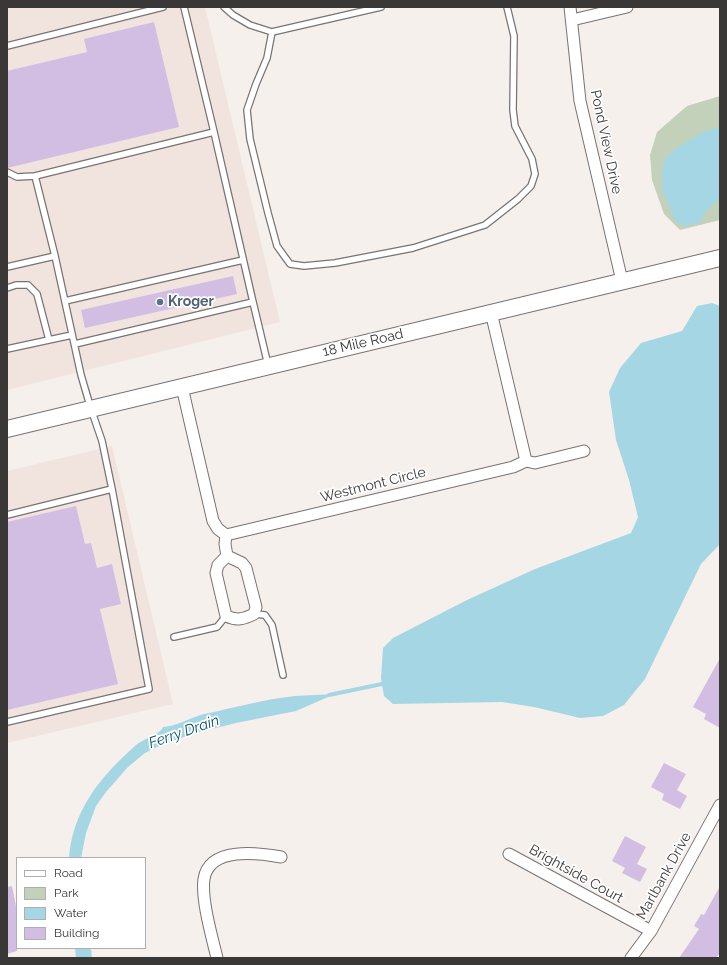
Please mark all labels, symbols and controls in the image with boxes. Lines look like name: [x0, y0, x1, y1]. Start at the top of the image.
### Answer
street label: Pond View Drive: [587, 88, 625, 196]
place label: Kroger: [168, 294, 214, 310]
marker: Kroger: [155, 297, 165, 307]
street label: 18 Mile Road: [321, 326, 405, 360]
street label: Westmont Circle: [319, 464, 427, 506]
water label: Ferry Drain: [146, 712, 222, 752]
street label: Marlbank Drive: [633, 829, 695, 923]
street label: Brightside Court: [526, 841, 626, 907]
legend: [16, 857, 146, 949]
text: Road: [54, 866, 83, 880]
text: Park: [54, 886, 79, 900]
text: Water: [54, 906, 88, 920]
text: Building: [54, 926, 100, 940]

